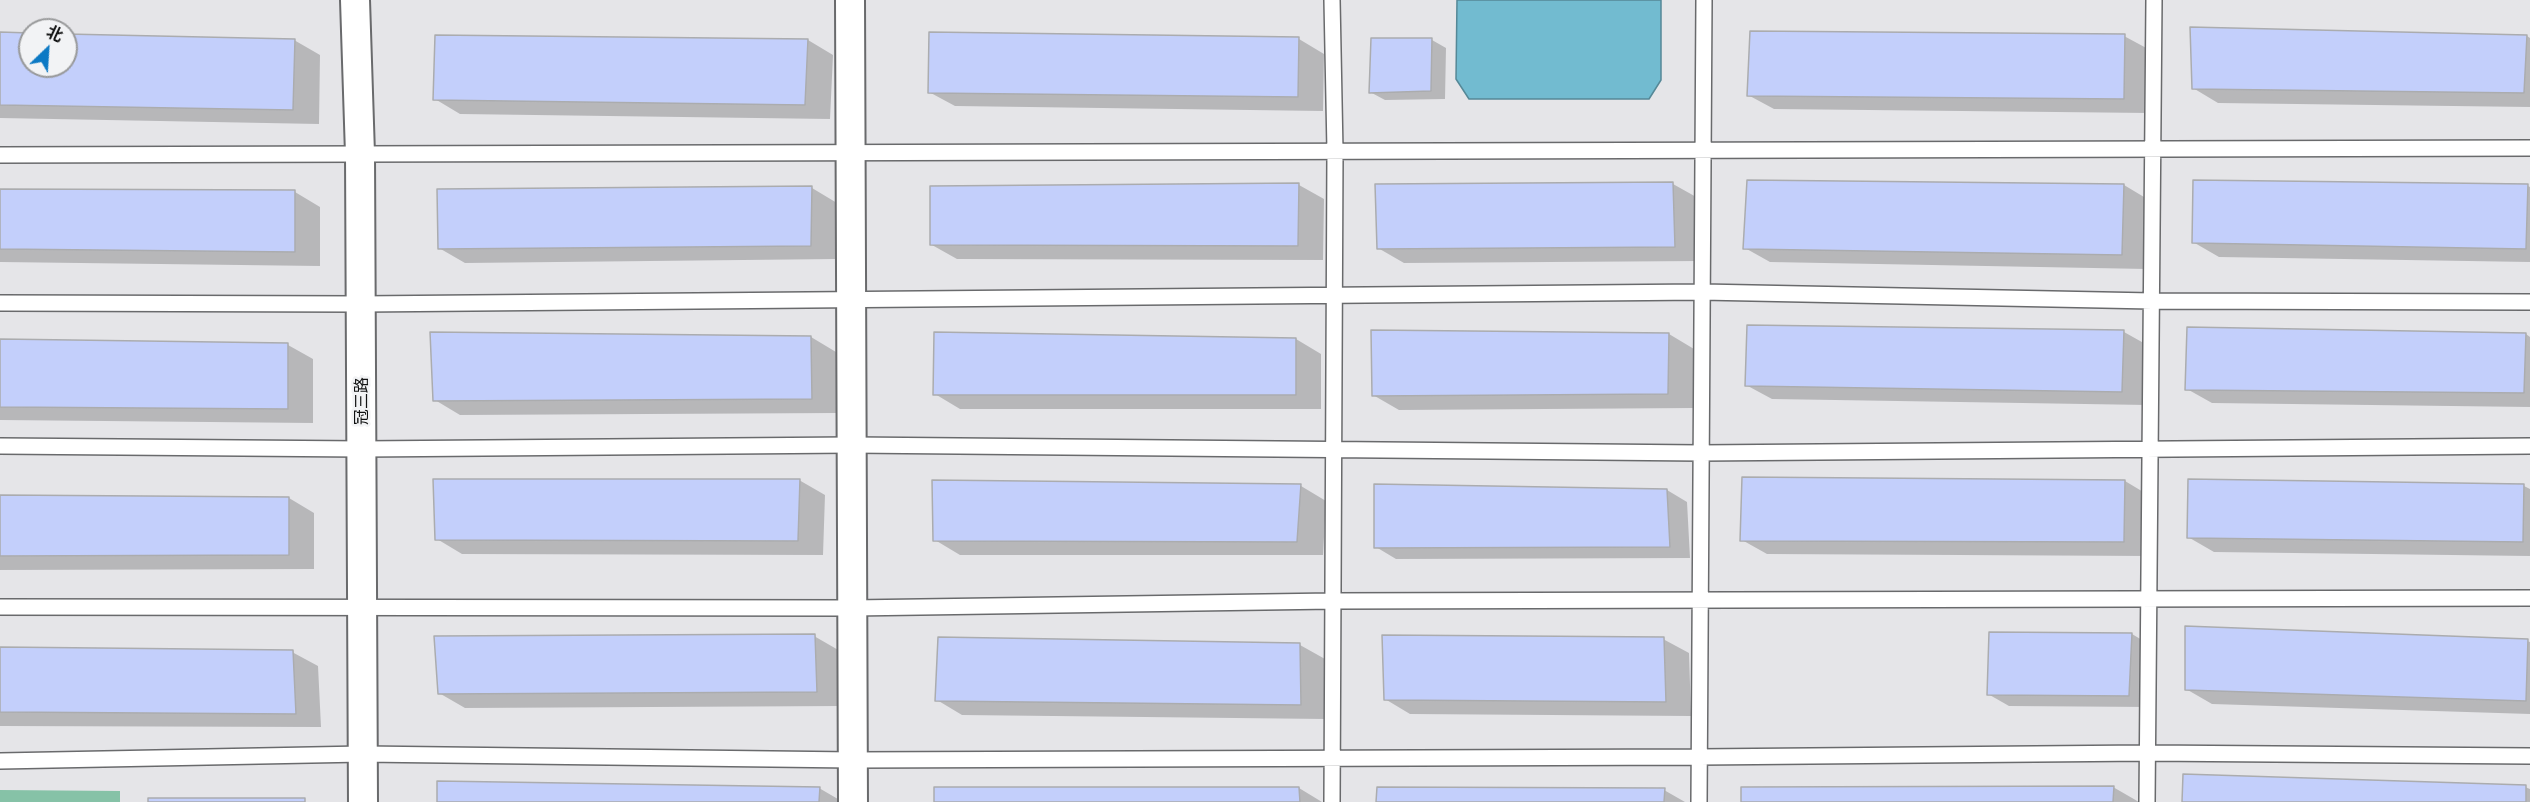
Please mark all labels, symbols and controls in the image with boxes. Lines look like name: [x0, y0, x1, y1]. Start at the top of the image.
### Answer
north arrow: [18, 18, 78, 78]
text: 北: [43, 21, 66, 46]
street label: 冠三路: [352, 377, 372, 425]

